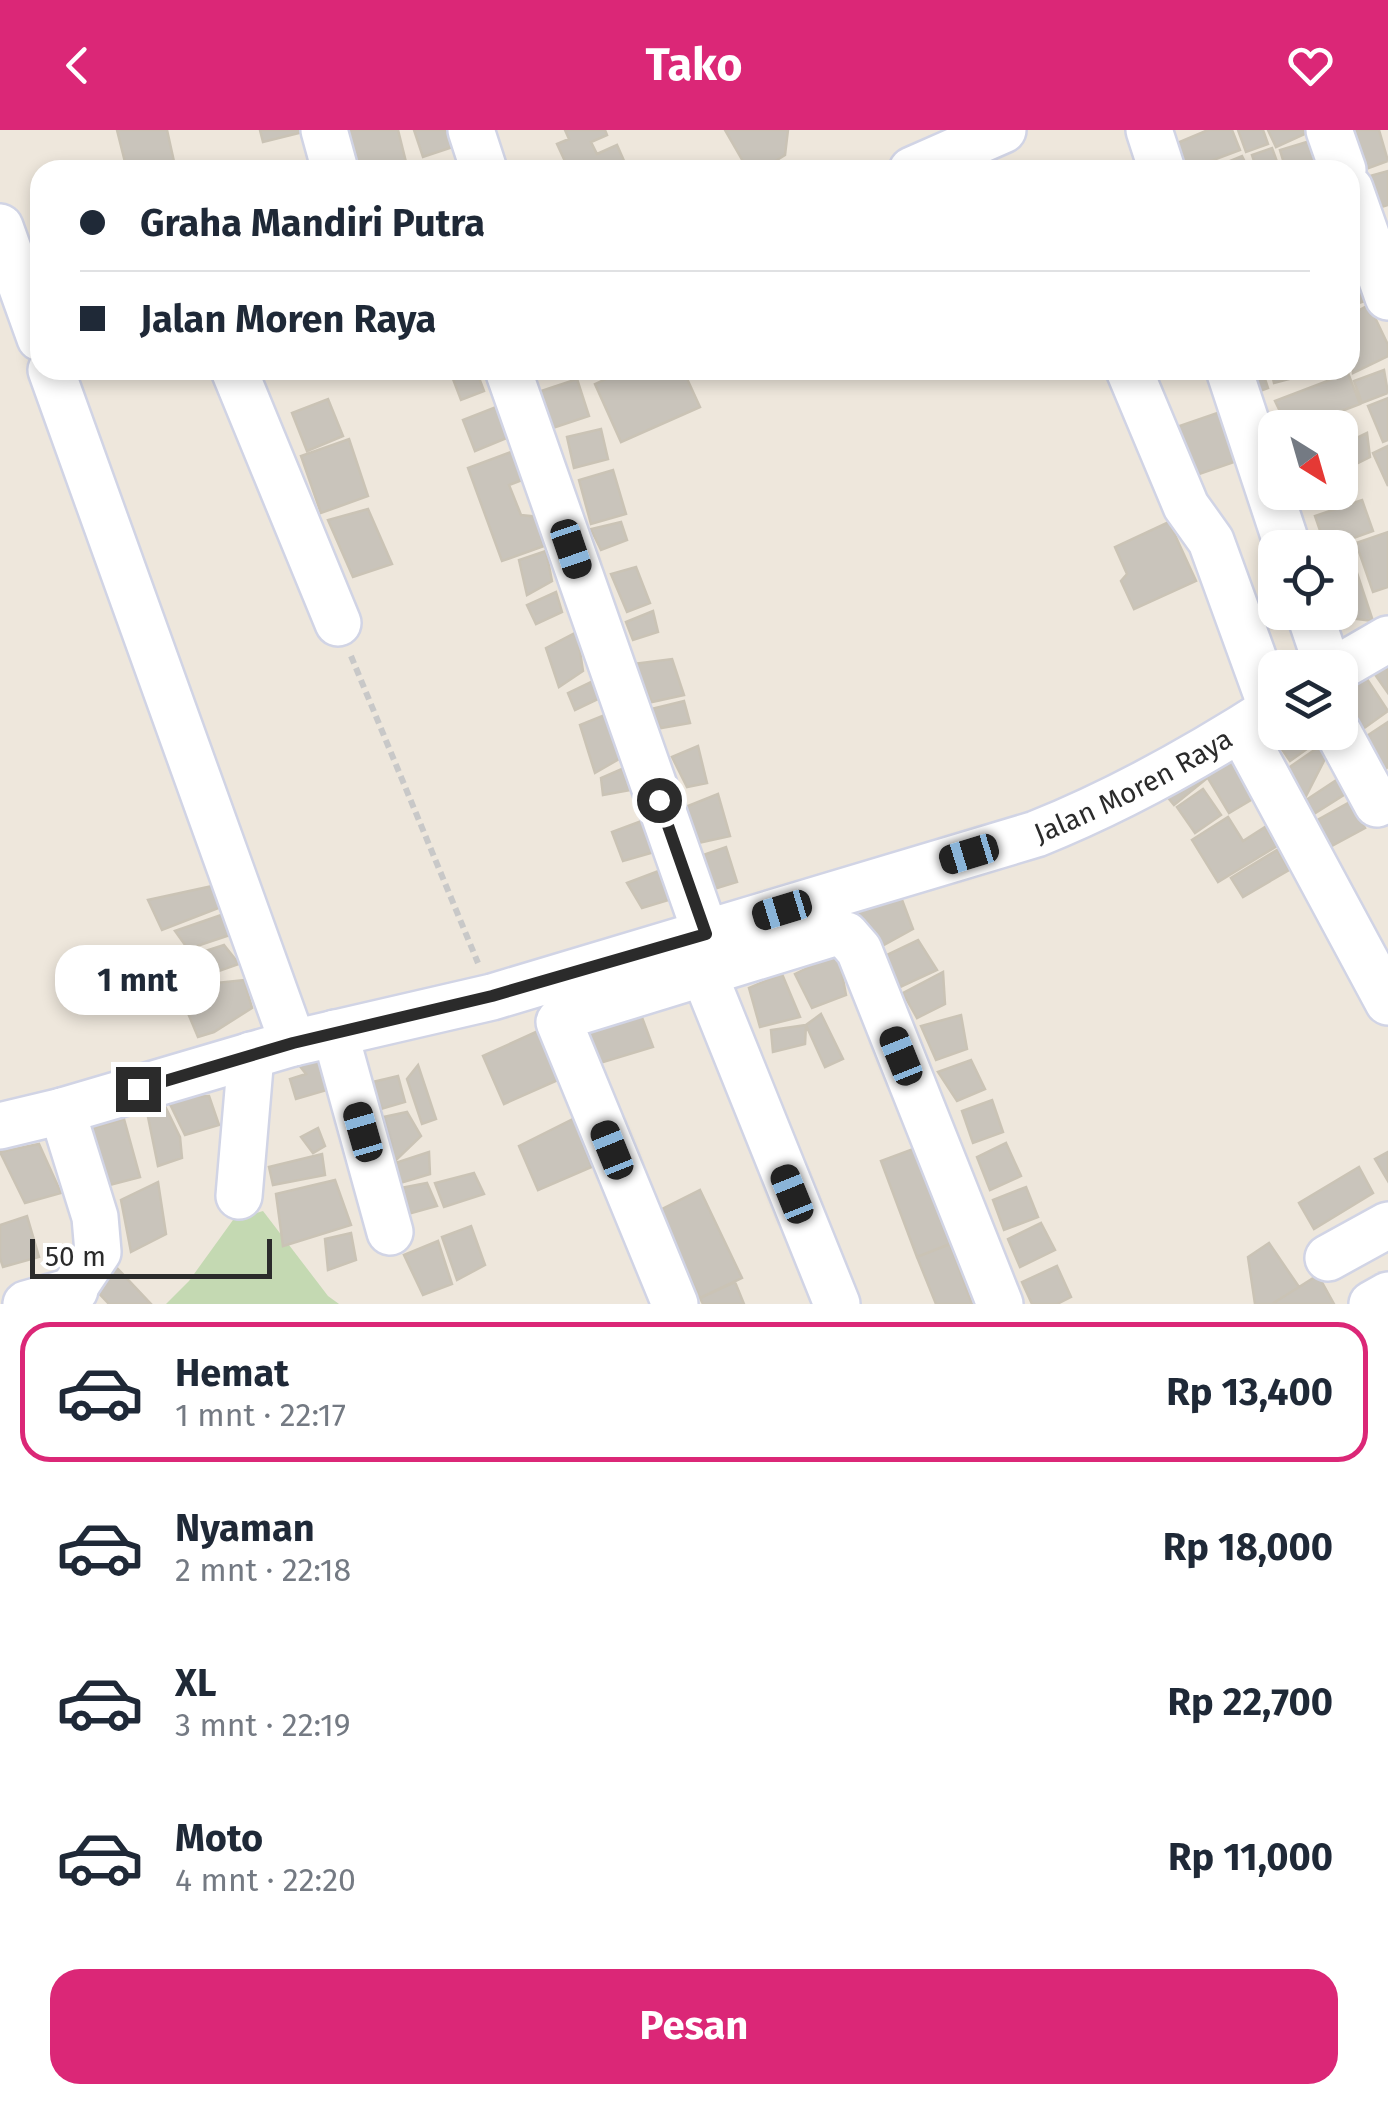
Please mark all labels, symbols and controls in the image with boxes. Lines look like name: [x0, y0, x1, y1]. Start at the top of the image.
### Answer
icon: back: [50, 38, 105, 93]
text: Tako: [645, 38, 743, 92]
icon: heart: [1283, 38, 1338, 93]
text: Graha Mandiri Putra: [140, 200, 485, 246]
text: Jalan Moren Raya: [140, 296, 436, 342]
north arrow: [1258, 410, 1358, 510]
map controls: [1258, 410, 1358, 750]
car: [547, 516, 595, 582]
button: locate: [1258, 530, 1358, 630]
button: layers: [1258, 650, 1358, 750]
street label: Jalan Moren Raya: [1029, 722, 1238, 850]
route start: [637, 778, 682, 823]
car: [936, 831, 1002, 877]
car: [749, 887, 815, 933]
callout: 1 mnt: [56, 944, 220, 1014]
text: 1 mnt: [97, 961, 178, 999]
car: [876, 1023, 926, 1089]
route end: [116, 1067, 161, 1112]
car: [340, 1099, 386, 1165]
car: [587, 1117, 637, 1183]
car: [767, 1161, 817, 1227]
scale bar: [30, 1234, 272, 1278]
text: 50 m: [45, 1240, 106, 1273]
icon: car: [55, 1347, 145, 1437]
text: Hemat: [175, 1350, 289, 1396]
text: Rp 13,400: [1166, 1369, 1333, 1415]
text: 1 mnt · 22:17: [175, 1396, 346, 1434]
icon: car: [55, 1502, 145, 1592]
text: Nyaman: [175, 1505, 315, 1551]
text: Rp 18,000: [1163, 1524, 1333, 1570]
text: 2 mnt · 22:18: [175, 1551, 351, 1589]
icon: car: [55, 1657, 145, 1747]
text: XL: [175, 1660, 217, 1706]
text: Rp 22,700: [1168, 1679, 1333, 1725]
text: 3 mnt · 22:19: [175, 1706, 351, 1744]
icon: car: [55, 1812, 145, 1902]
text: Moto: [175, 1815, 263, 1861]
text: Rp 11,000: [1168, 1834, 1333, 1880]
text: 4 mnt · 22:20: [175, 1861, 356, 1899]
button: Pesan: [50, 1969, 1338, 2084]

